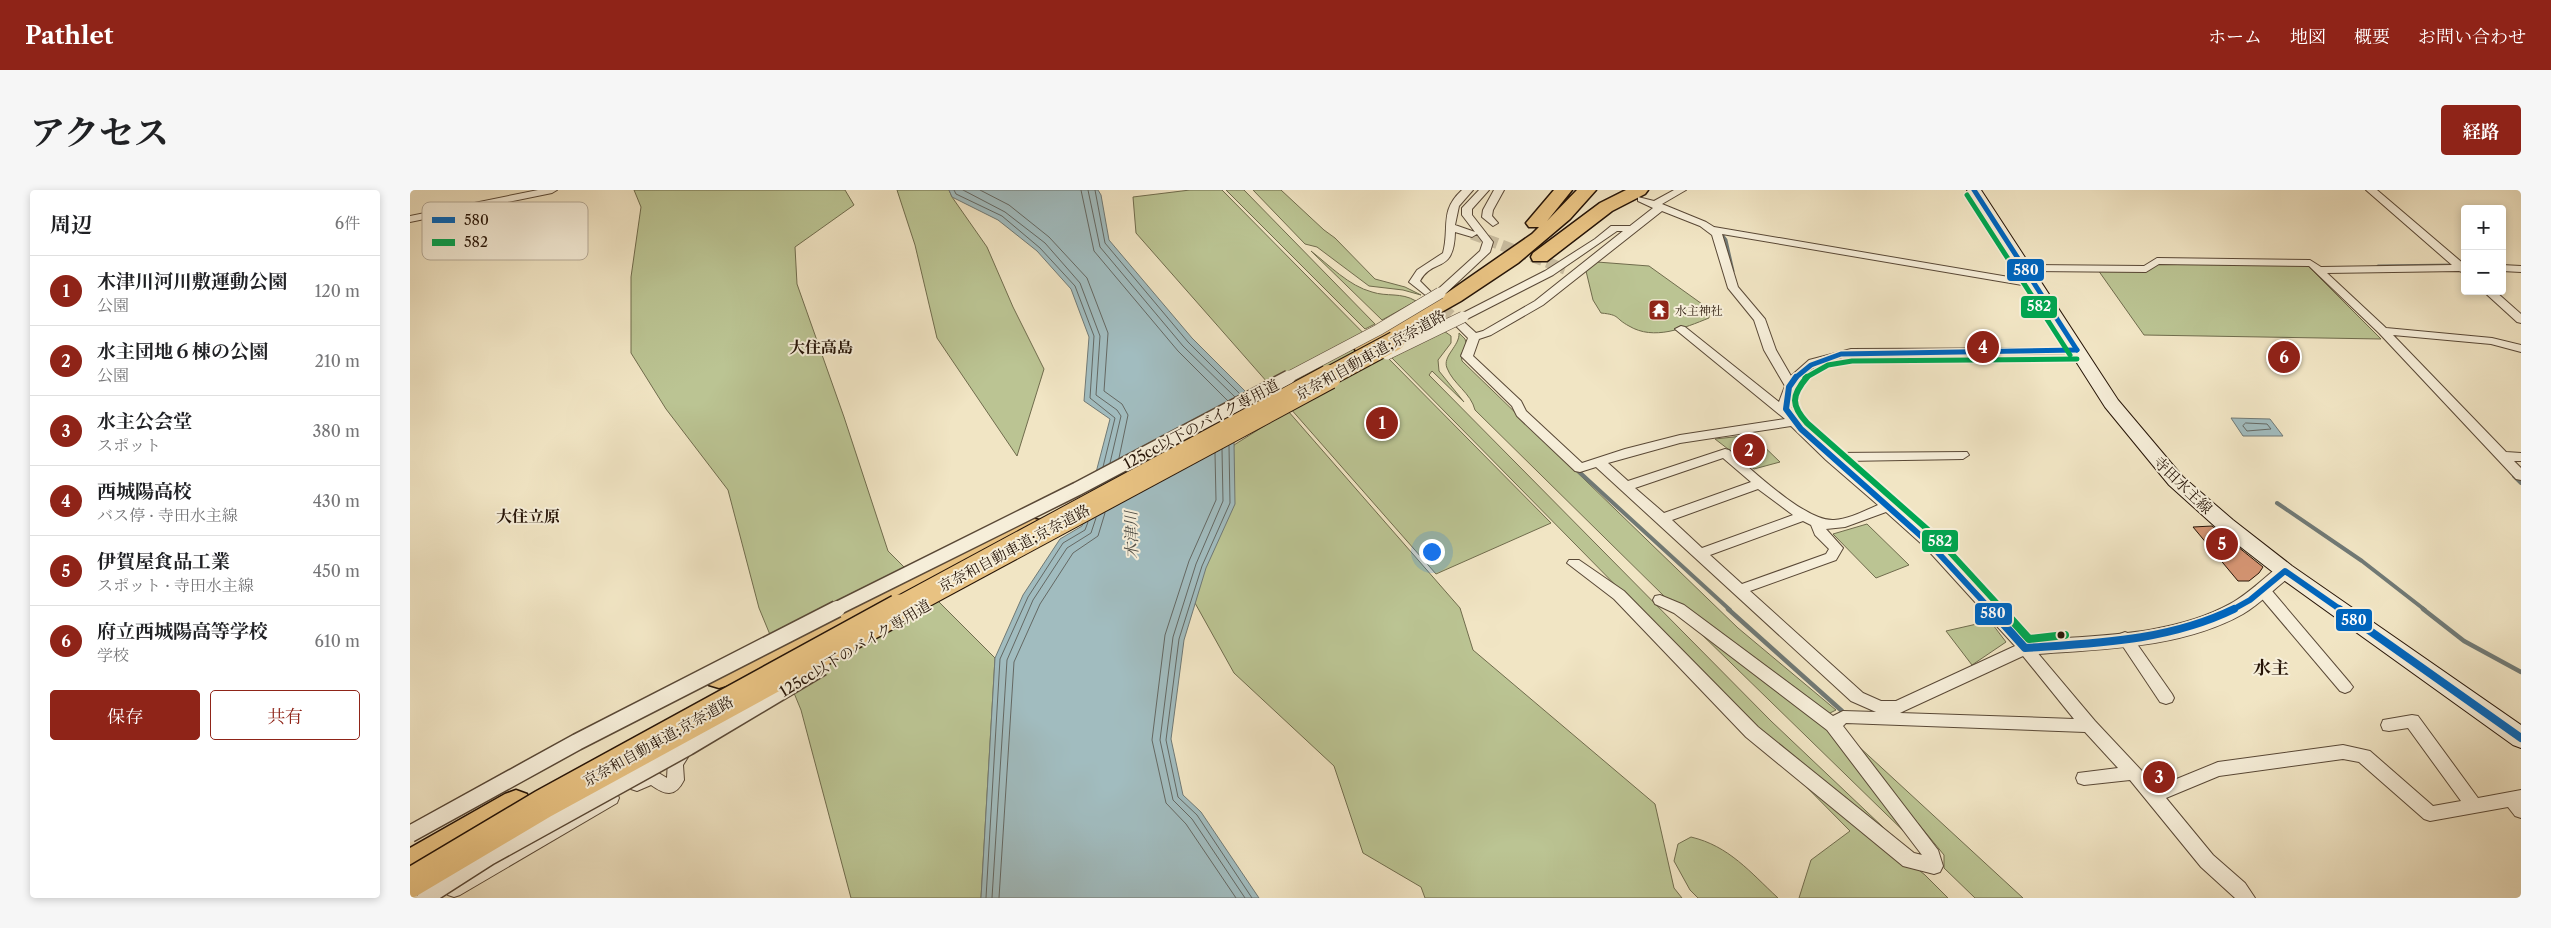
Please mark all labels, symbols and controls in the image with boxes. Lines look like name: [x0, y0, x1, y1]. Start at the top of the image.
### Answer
text: Pathlet: [25, 21, 113, 50]
text: ホーム: [2208, 26, 2262, 48]
text: 地図: [2290, 26, 2326, 48]
text: 概要: [2354, 26, 2390, 48]
text: お問い合わせ: [2418, 26, 2526, 48]
button: 経路: [2441, 105, 2521, 155]
text: アクセス: [30, 111, 169, 154]
legend: [422, 202, 588, 260]
map controls: [2461, 205, 2506, 295]
button: +: [2461, 205, 2506, 250]
text: 580: [464, 211, 489, 229]
text: 周辺: [50, 212, 92, 237]
text: 6件: [335, 213, 360, 233]
text: 582: [464, 233, 488, 251]
button: −: [2461, 250, 2506, 295]
line badge: 580: [2006, 258, 2045, 282]
text: 580: [2013, 261, 2039, 279]
text: 木津川河川敷運動公園: [97, 270, 287, 293]
text: 1: [62, 281, 70, 301]
text: 120 m: [315, 281, 360, 301]
text: 公園: [97, 295, 129, 315]
line badge: 582: [2020, 295, 2058, 319]
text: 582: [2027, 297, 2051, 315]
temple icon: 水主神社: [1647, 298, 1671, 322]
place label: 水主神社: [1675, 303, 1723, 318]
street label: 京奈和自動車道;京奈道路: [1291, 306, 1449, 404]
pin: 4: [1967, 328, 1999, 366]
district label: 大住高島: [789, 337, 853, 357]
pin: 6: [2268, 338, 2300, 376]
text: 水主団地６棟の公園: [97, 340, 268, 363]
text: 2: [61, 351, 71, 371]
text: 210 m: [315, 351, 360, 371]
text: 公園: [97, 365, 129, 385]
street label: 125cc以下のバイク専用道: [1120, 375, 1282, 473]
pin: 1: [1366, 404, 1398, 442]
text: 水主公会堂: [97, 410, 192, 433]
text: 3: [61, 421, 71, 441]
text: 380 m: [312, 421, 360, 441]
pin: 2: [1733, 431, 1765, 469]
text: スポット: [97, 435, 161, 455]
street label: 寺田水主線: [2149, 452, 2217, 518]
text: 西城陽高校: [97, 480, 192, 503]
text: 4: [61, 491, 71, 511]
text: 430 m: [313, 491, 360, 511]
street label: 京奈和自動車道;京奈道路: [935, 500, 1093, 596]
text: バス停 · 寺田水主線: [97, 505, 238, 525]
district label: 大住立原: [496, 506, 560, 526]
water label: 木津川: [1121, 509, 1141, 559]
pin: 5: [2206, 525, 2238, 563]
line badge: 582: [1921, 529, 1959, 553]
text: 582: [1928, 532, 1952, 550]
your location: [1419, 539, 1445, 565]
text: 伊賀屋食品工業: [97, 550, 230, 573]
text: 5: [62, 561, 70, 581]
text: 450 m: [313, 561, 360, 581]
text: スポット · 寺田水主線: [97, 575, 254, 595]
street label: 125cc以下のバイク専用道: [776, 595, 934, 701]
line badge: 580: [1974, 602, 2013, 626]
text: 580: [1980, 604, 2006, 622]
line badge: 580: [2335, 608, 2373, 632]
text: 580: [2341, 611, 2367, 629]
text: 府立西城陽高等学校: [97, 620, 268, 643]
unlabelled marker: [2056, 630, 2066, 640]
text: 6: [61, 631, 71, 651]
text: 610 m: [315, 631, 360, 651]
text: 学校: [97, 645, 129, 665]
district label: 水主: [2253, 657, 2289, 679]
button: 保存: [50, 690, 200, 740]
button: 共有: [210, 690, 360, 740]
street label: 京奈和自動車道;京奈道路: [579, 692, 737, 790]
pin: 3: [2143, 758, 2175, 796]

